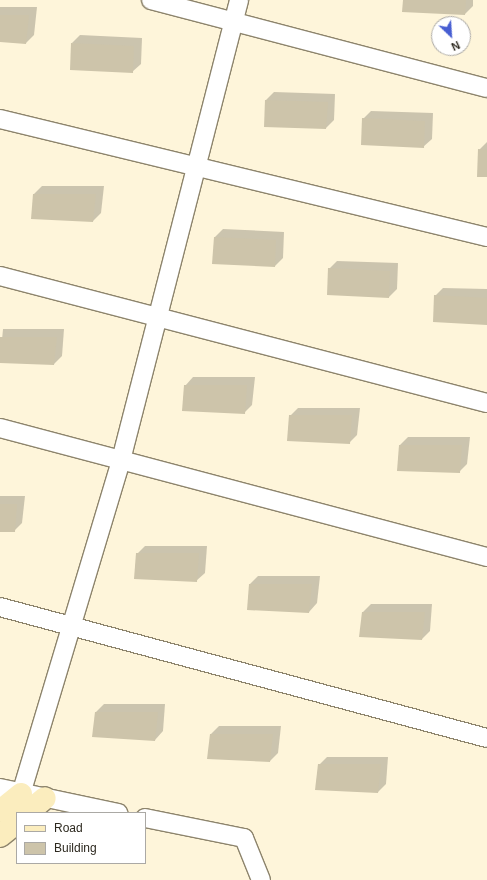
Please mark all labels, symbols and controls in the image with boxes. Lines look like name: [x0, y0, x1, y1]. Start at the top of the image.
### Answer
north arrow: [431, 16, 471, 56]
text: N: [450, 39, 462, 53]
legend: [16, 812, 146, 864]
text: Road: [54, 821, 83, 835]
text: Building: [54, 841, 97, 855]

